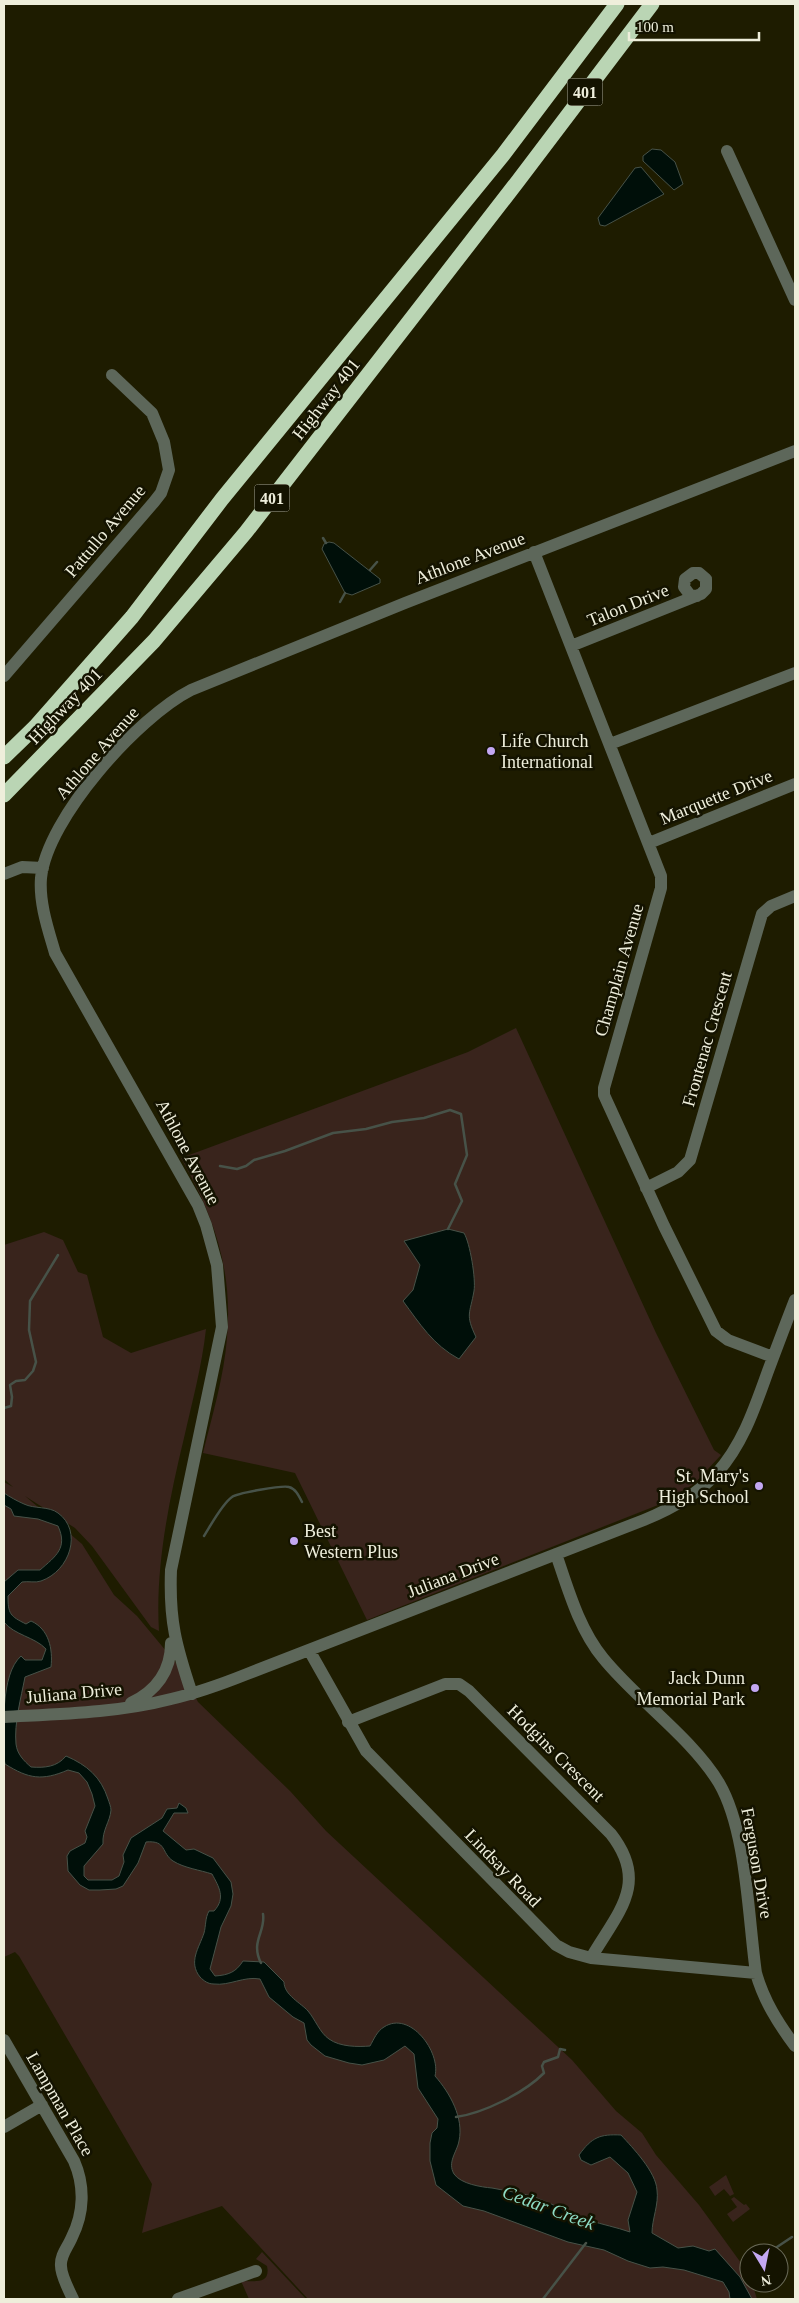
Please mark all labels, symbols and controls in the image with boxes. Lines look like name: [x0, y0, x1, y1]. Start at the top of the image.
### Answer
scale bar: [629, 10, 759, 42]
text: 100 m: [636, 19, 674, 35]
road number: 401: [568, 78, 602, 105]
street label: Highway 401: [288, 354, 364, 444]
street label: Pattullo Avenue: [61, 481, 149, 581]
road number: 401: [254, 484, 290, 512]
street label: Athlone Avenue: [412, 528, 528, 588]
street label: Talon Drive: [584, 580, 672, 630]
street label: Highway 401: [24, 664, 106, 748]
street label: Athlone Avenue: [51, 703, 143, 803]
place label: Life Church International: [501, 731, 593, 772]
marker: Life Church International: [485, 745, 497, 757]
street label: Marquette Drive: [657, 765, 775, 829]
street label: Champlain Avenue: [590, 901, 648, 1039]
street label: Frontenac Crescent: [678, 969, 736, 1109]
street label: Athlone Avenue: [152, 1096, 224, 1208]
place label: St. Mary's High School: [658, 1466, 749, 1507]
marker: St. Mary's High School: [753, 1480, 765, 1492]
place label: Best Western Plus: [304, 1521, 398, 1562]
marker: Best Western Plus: [288, 1535, 300, 1547]
street label: Juliana Drive: [404, 1548, 502, 1602]
place label: Jack Dunn Memorial Park: [637, 1668, 745, 1709]
street label: Juliana Drive: [25, 1679, 123, 1707]
marker: Jack Dunn Memorial Park: [749, 1682, 761, 1694]
street label: Hodgins Crescent: [504, 1701, 608, 1805]
street label: Ferguson Drive: [737, 1806, 777, 1920]
street label: Lindsay Road: [461, 1825, 545, 1911]
street label: Lampman Place: [22, 2049, 98, 2159]
water label: Cedar Creek: [500, 2181, 598, 2234]
north arrow: [739, 2243, 789, 2293]
text: N: [760, 2272, 772, 2289]

